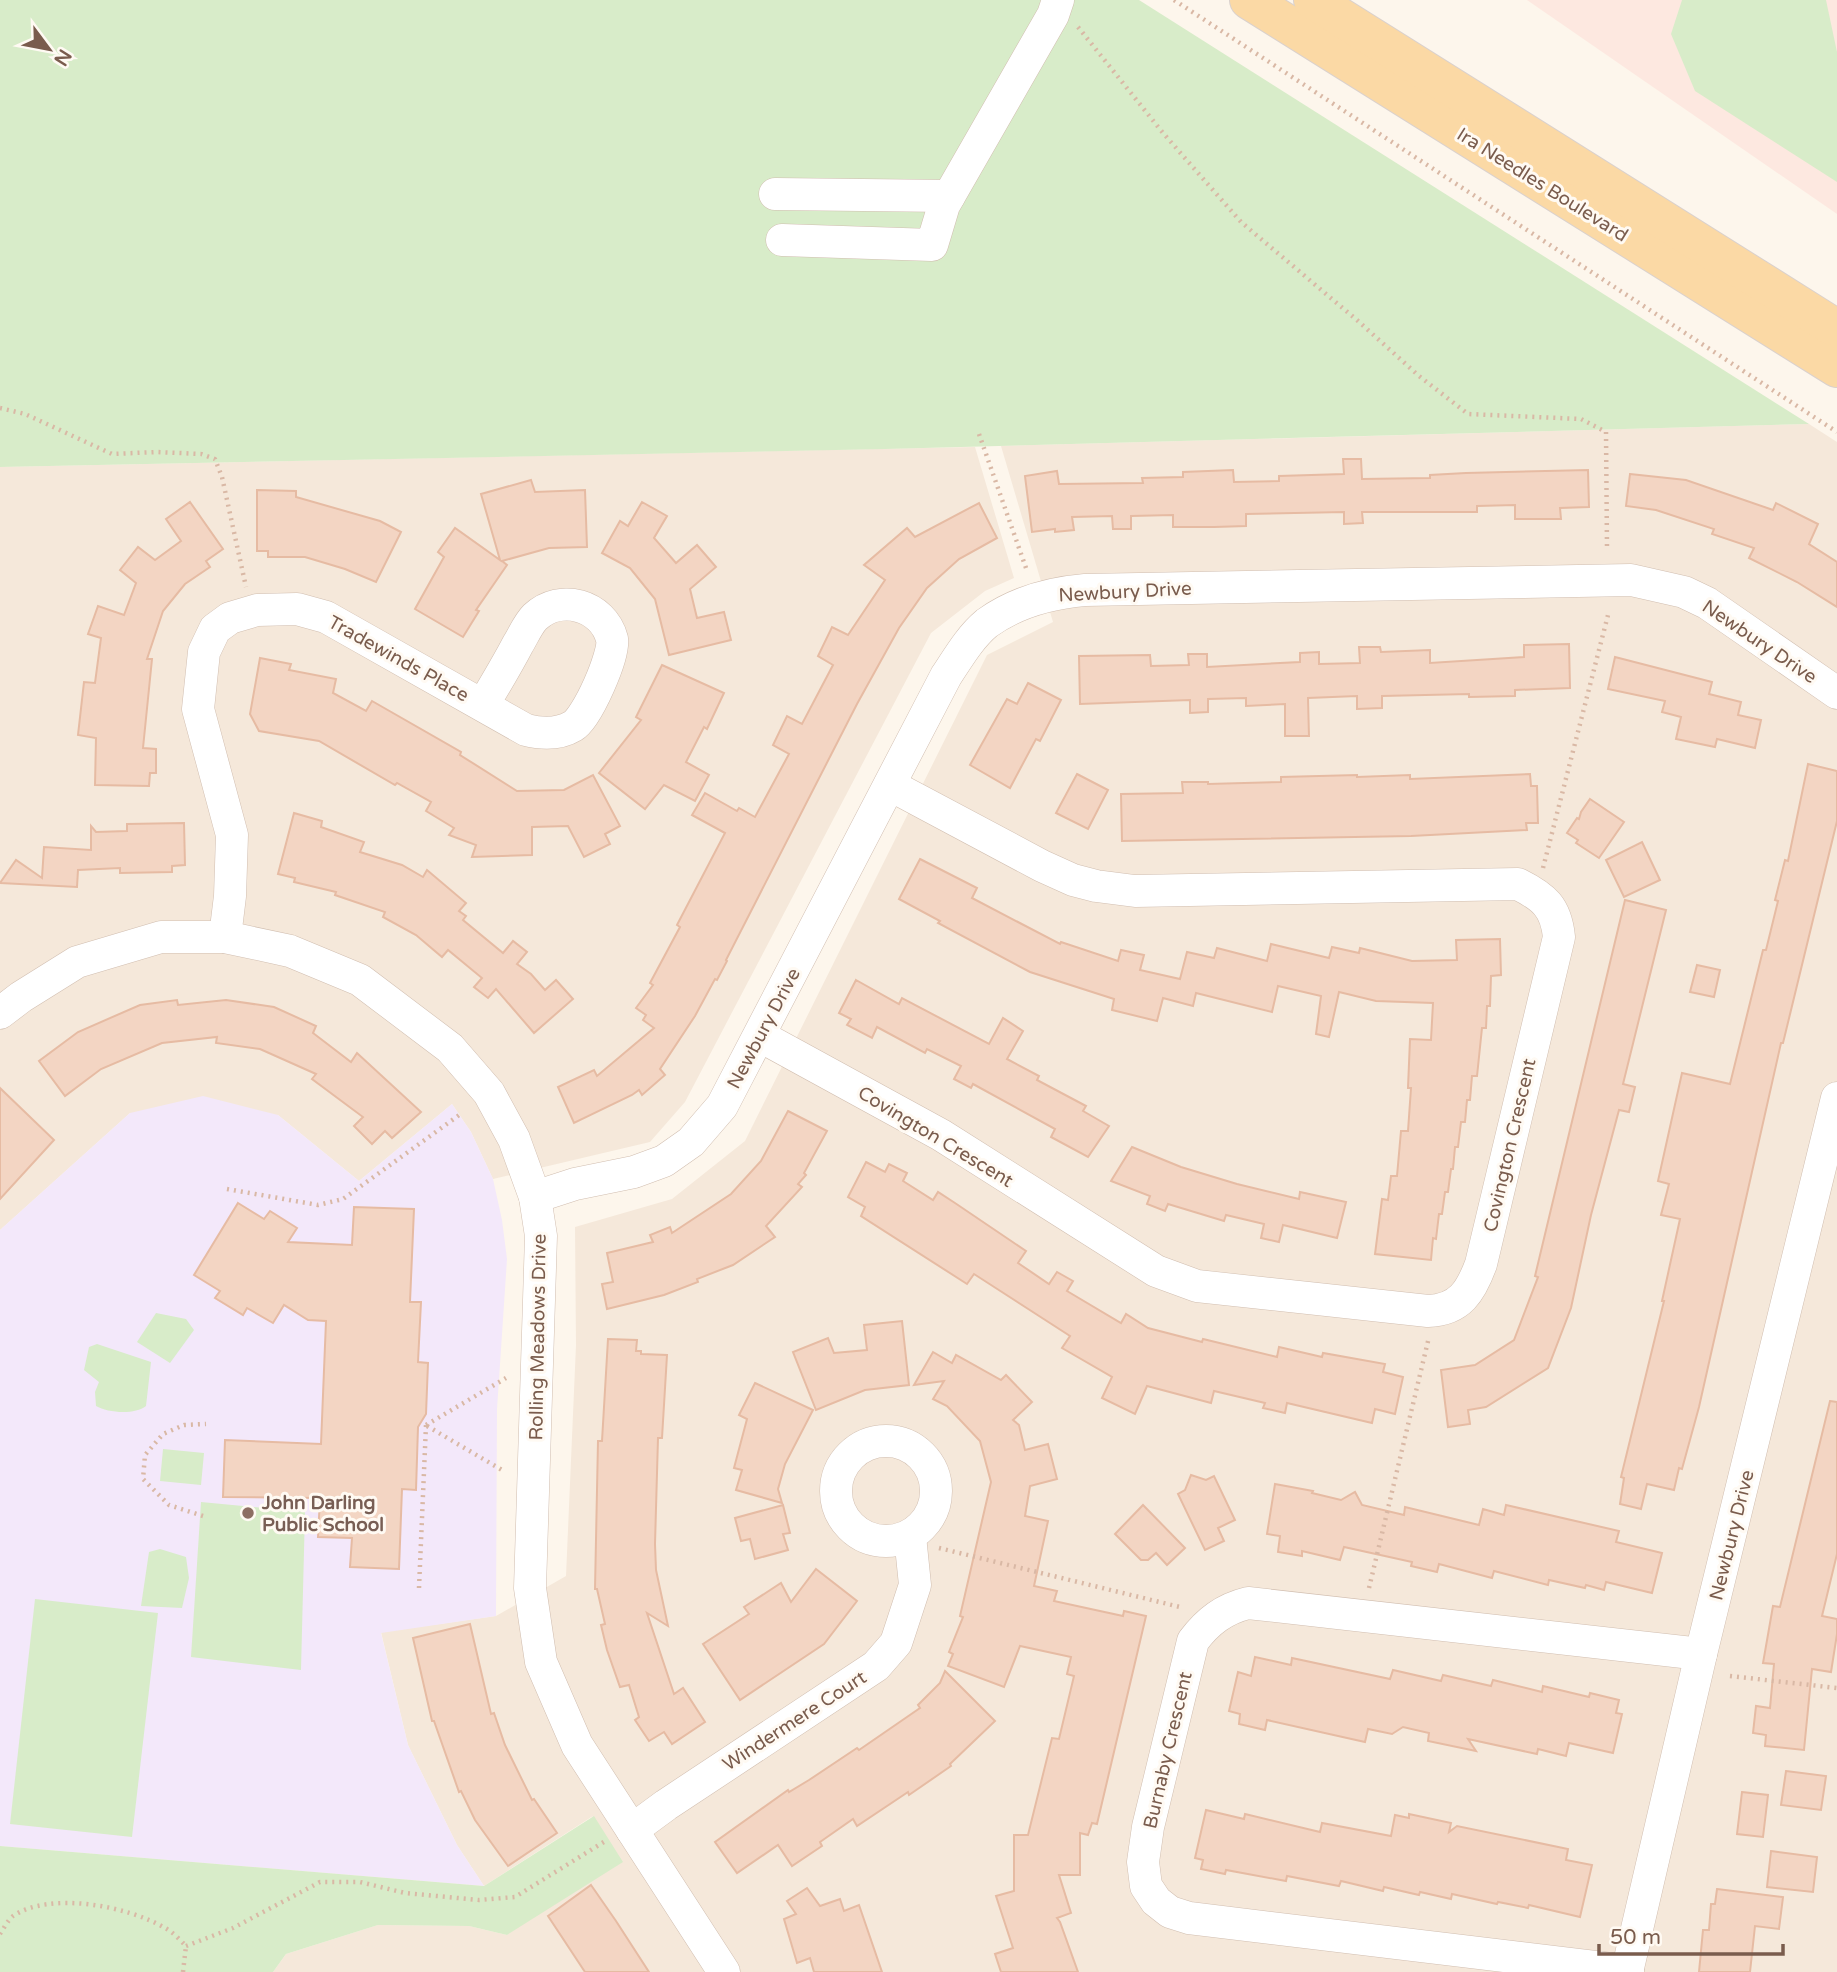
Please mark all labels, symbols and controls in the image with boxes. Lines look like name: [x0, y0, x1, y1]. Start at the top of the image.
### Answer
north arrow: [14, 14, 84, 84]
text: N: [49, 45, 76, 70]
street label: Ira Needles Boulevard: [1453, 123, 1632, 246]
street label: Newbury Drive: [1058, 578, 1192, 606]
street label: Newbury Drive: [1698, 595, 1821, 688]
street label: Tradewinds Place: [324, 611, 473, 707]
street label: Newbury Drive: [723, 964, 805, 1093]
street label: Covington Crescent: [1479, 1056, 1541, 1234]
street label: Covington Crescent: [854, 1082, 1017, 1192]
street label: Rolling Meadows Drive: [525, 1234, 551, 1440]
street label: Newbury Drive: [1705, 1468, 1759, 1603]
place label: John Darling Public School: [261, 1492, 384, 1536]
marker: John Darling Public School: [240, 1505, 256, 1521]
street label: Windermere Court: [719, 1666, 870, 1775]
street label: Burnaby Crescent: [1139, 1670, 1197, 1831]
scale bar: [1599, 1912, 1783, 1956]
text: 50 m: [1610, 1925, 1661, 1950]

